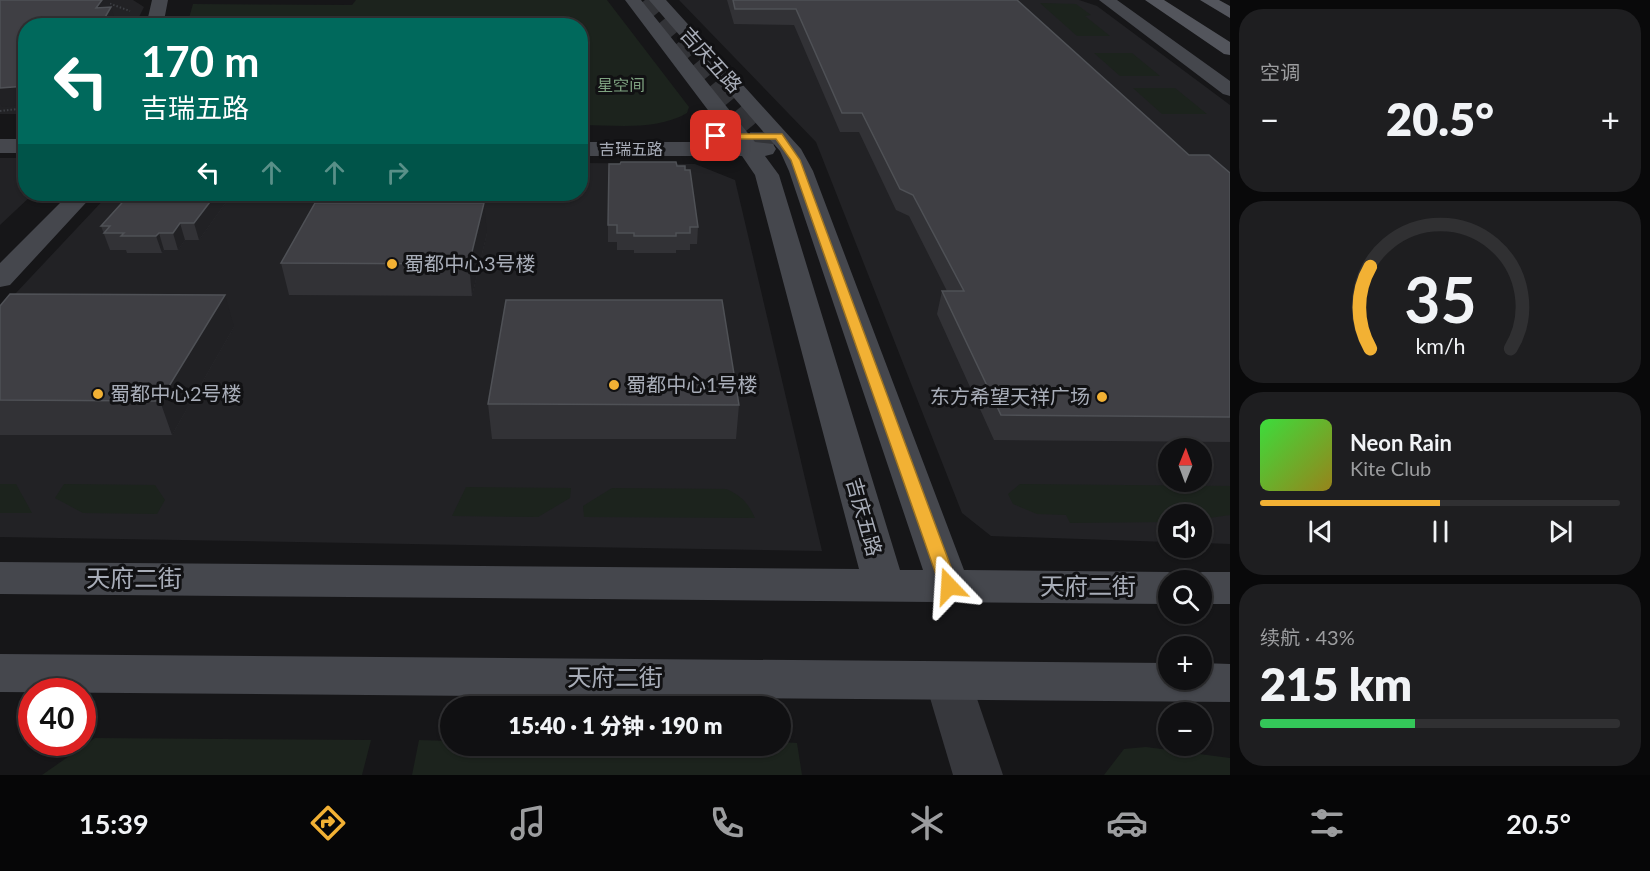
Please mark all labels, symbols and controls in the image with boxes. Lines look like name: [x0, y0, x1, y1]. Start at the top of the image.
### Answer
street label: 吉庆五路: [676, 22, 747, 97]
text: 170 m: [141, 36, 259, 86]
icon: left: [42, 42, 120, 120]
text: 空调: [1260, 60, 1300, 84]
park label: 星空间: [597, 75, 645, 94]
text: 吉瑞五路: [141, 91, 249, 124]
text: 20.5°: [1386, 92, 1494, 146]
text: −: [1260, 99, 1279, 139]
text: +: [1601, 99, 1620, 139]
pin: [690, 110, 741, 161]
icon: arrive: [699, 119, 732, 152]
street label: 吉瑞五路: [599, 139, 663, 158]
icon: left: [192, 156, 225, 189]
icon: ahead: [255, 156, 288, 189]
icon: ahead: [318, 156, 351, 189]
icon: right: [381, 156, 414, 189]
place label: 蜀都中心3号楼: [404, 251, 536, 275]
marker: 蜀都中心3号楼: [385, 257, 399, 271]
text: 35: [1404, 261, 1476, 336]
text: km/h: [1415, 333, 1465, 359]
place label: 蜀都中心1号楼: [626, 372, 758, 396]
marker: 蜀都中心1号楼: [607, 378, 621, 392]
place label: 蜀都中心2号楼: [110, 381, 242, 405]
place label: 东方希望天祥广场: [930, 384, 1090, 408]
marker: 蜀都中心2号楼: [91, 387, 105, 401]
marker: 东方希望天祥广场: [1095, 390, 1109, 404]
text: Neon Rain: [1350, 429, 1452, 456]
north arrow: [1158, 438, 1212, 492]
map controls: [1158, 438, 1212, 756]
text: Kite Club: [1350, 456, 1431, 480]
street label: 吉庆五路: [842, 475, 888, 558]
button: sound: [1158, 504, 1212, 558]
icon: previous: [1304, 515, 1337, 548]
icon: pause: [1424, 515, 1457, 548]
icon: next: [1544, 515, 1577, 548]
position arrow: [917, 554, 981, 618]
street label: 天府二街: [86, 563, 182, 592]
button: search: [1158, 570, 1212, 624]
street label: 天府二街: [1040, 571, 1136, 600]
text: 续航 · 43%: [1260, 625, 1355, 649]
button: +: [1158, 636, 1212, 690]
text: 215 km: [1260, 657, 1412, 711]
street label: 天府二街: [567, 662, 663, 691]
speed limit sign: 40: [18, 678, 96, 756]
button: −: [1158, 702, 1212, 756]
text: 15:40 · 1 分钟 · 190 m: [509, 712, 722, 739]
icon: directions: [307, 802, 349, 844]
icon: music: [507, 802, 549, 844]
icon: phone: [706, 802, 748, 844]
icon: climate: [906, 802, 948, 844]
icon: car: [1106, 802, 1148, 844]
icon: filters: [1306, 802, 1348, 844]
text: 15:39: [79, 807, 149, 840]
text: 20.5°: [1506, 807, 1571, 840]

